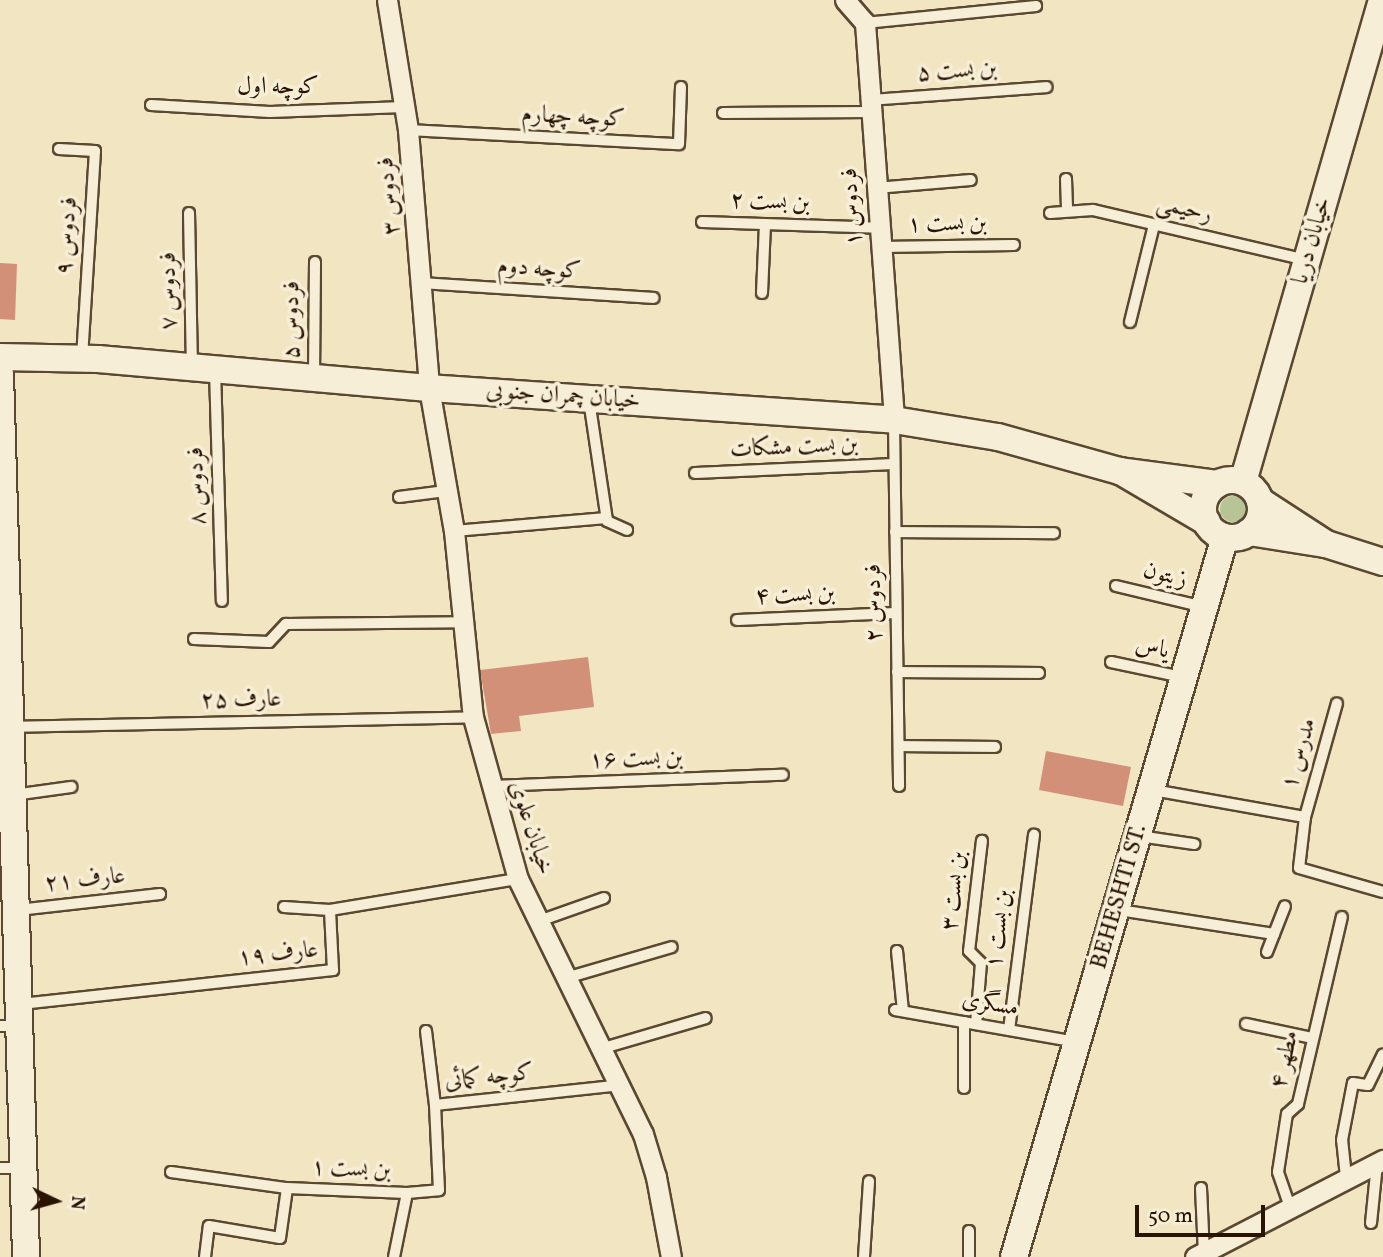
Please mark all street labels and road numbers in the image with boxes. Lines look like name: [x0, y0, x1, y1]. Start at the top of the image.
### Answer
street label: بن بست ۵: [916, 55, 998, 89]
street label: کوچه اول: [237, 74, 319, 102]
street label: کوچه چهارم: [521, 101, 625, 135]
street label: فردوس ۳: [372, 156, 408, 236]
street label: فردوس ۱: [836, 167, 870, 247]
street label: بن بست ۲: [730, 187, 810, 219]
street label: رحیمی: [1153, 190, 1215, 230]
street label: خیابان دریا: [1287, 194, 1339, 288]
street label: فردوس ۹: [51, 196, 85, 276]
street label: بن بست ۱: [907, 210, 987, 240]
street label: فردوس ۷: [155, 252, 185, 330]
street label: کوچه دوم: [496, 253, 582, 287]
street label: فردوس ۵: [279, 281, 307, 359]
street label: خیابان چمران جنوبی: [485, 377, 641, 417]
street label: بن بست مشکات: [729, 430, 859, 466]
street label: فردوس ۸: [182, 446, 214, 526]
street label: زیتون: [1140, 557, 1190, 595]
street label: فردوس ۲: [860, 564, 890, 642]
street label: بن بست ۴: [754, 580, 836, 612]
street label: یاس: [1132, 631, 1172, 667]
street label: عارف ۲۵: [200, 686, 282, 716]
street label: مدرس ۱: [1276, 715, 1324, 793]
street label: بن بست ۱۶: [589, 744, 683, 776]
street label: خیابان علوی: [501, 777, 559, 879]
street label: BEHESHTI ST.: [1086, 821, 1154, 973]
street label: بن بست ۳: [937, 850, 973, 932]
street label: عارف ۲۱: [43, 862, 127, 900]
street label: بن بست ۱: [981, 888, 1019, 970]
street label: عارف ۱۹: [236, 936, 320, 974]
street label: مسگری: [959, 986, 1021, 1024]
street label: مطهر ۴: [1266, 1028, 1306, 1092]
street label: کوچه کمائی: [443, 1059, 535, 1097]
street label: بن بست ۱: [311, 1154, 391, 1186]

